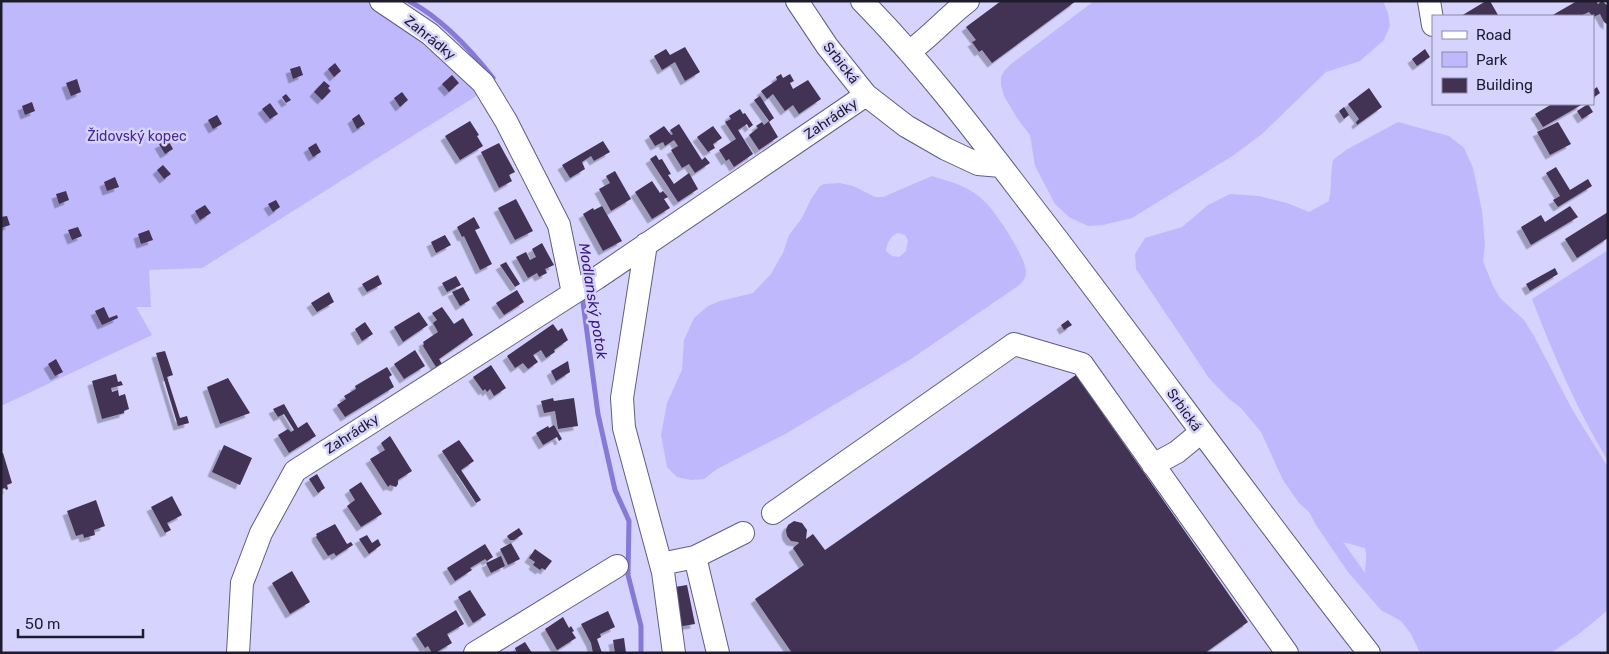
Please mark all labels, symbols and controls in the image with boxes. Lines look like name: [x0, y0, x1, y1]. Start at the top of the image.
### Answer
street label: Zahrádky: [401, 12, 459, 64]
legend: [1432, 15, 1594, 105]
text: Road: [1476, 26, 1512, 44]
street label: Srbická: [819, 39, 863, 87]
text: Park: [1476, 51, 1507, 69]
text: Building: [1476, 76, 1533, 94]
street label: Zahrádky: [801, 95, 861, 143]
park label: Židovský kopec: [87, 127, 187, 145]
water label: Modlanský potok: [575, 242, 611, 361]
street label: Srbická: [1163, 385, 1205, 435]
street label: Zahrádky: [322, 410, 382, 458]
scale bar: [18, 606, 142, 638]
text: 50 m: [25, 615, 60, 633]

